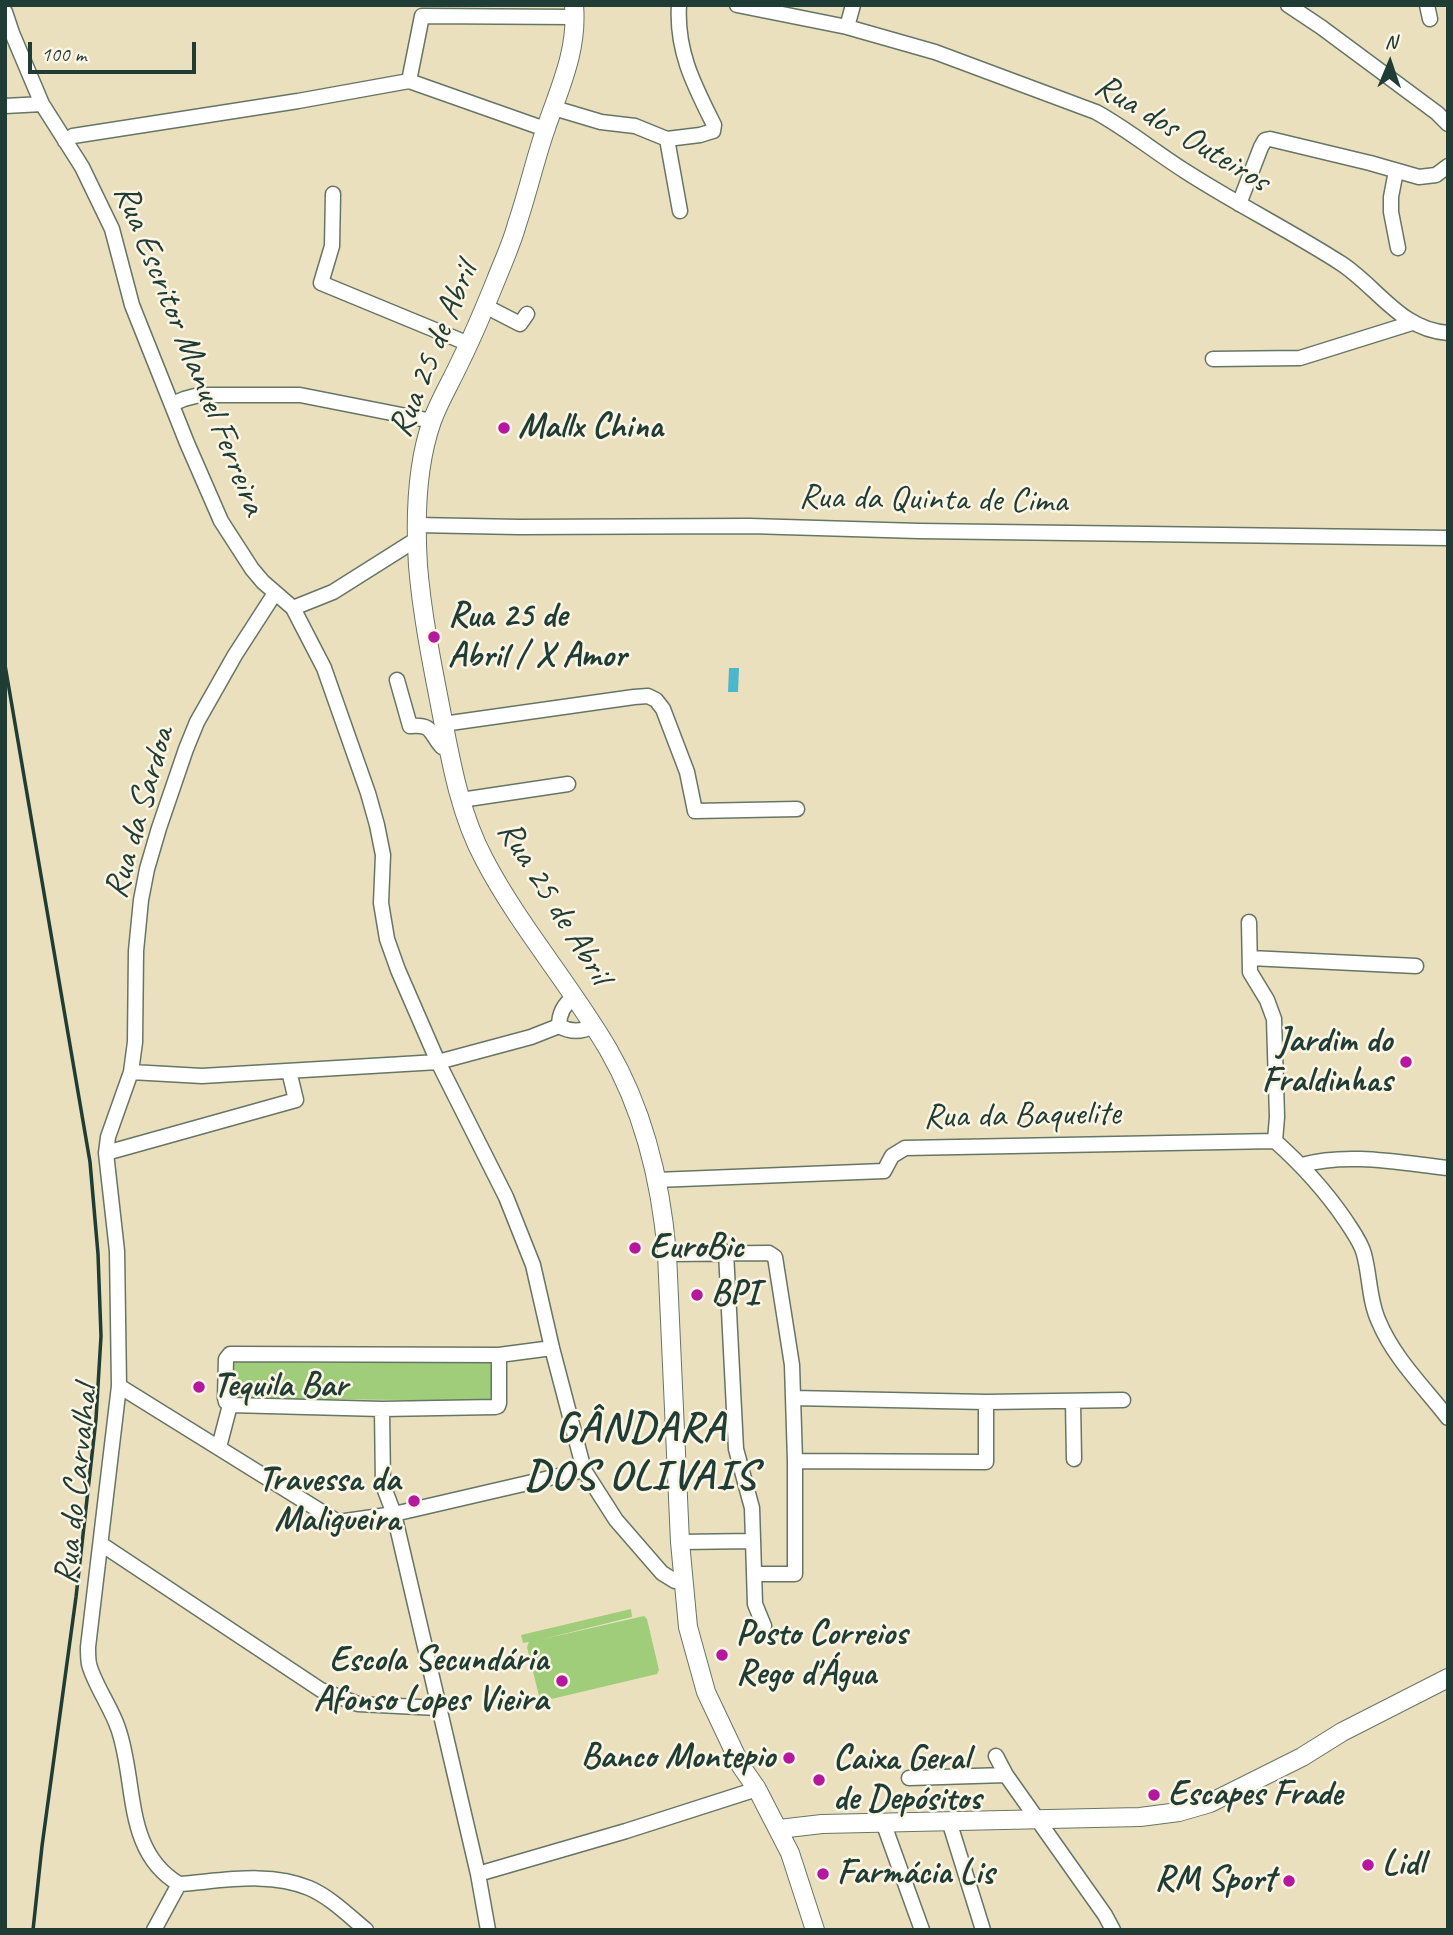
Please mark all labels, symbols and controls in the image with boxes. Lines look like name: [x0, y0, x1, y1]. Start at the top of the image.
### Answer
scale bar: [32, 28, 200, 72]
north arrow: [1355, 28, 1425, 98]
text: N: [1384, 30, 1397, 54]
text: 100 m: [41, 41, 86, 67]
street label: Rua dos Outeiros: [1087, 65, 1277, 203]
street label: Rua Escritor Manuel Ferreira: [103, 179, 275, 521]
street label: Rua 25 de Abril: [380, 257, 488, 443]
place label: Mallx China: [518, 407, 663, 449]
marker: Mallx China: [496, 420, 512, 436]
street label: Rua da Quinta de Cima: [799, 477, 1067, 523]
place label: Rua 25 de Abril / X Amor: [448, 596, 626, 678]
marker: Rua 25 de Abril / X Amor: [426, 629, 442, 645]
street label: Rua da Sardoa: [96, 723, 184, 903]
street label: Rua 25 de Abril: [487, 814, 621, 992]
place label: Jardim do Fraldinhas: [1262, 1021, 1392, 1103]
marker: Jardim do Fraldinhas: [1398, 1054, 1414, 1070]
street label: Rua da Baquelite: [923, 1093, 1121, 1139]
place label: EuroBic: [649, 1227, 744, 1269]
marker: EuroBic: [627, 1240, 643, 1256]
place label: BPI: [711, 1274, 759, 1316]
marker: BPI: [689, 1287, 705, 1303]
place label: Tequila Bar: [213, 1366, 347, 1408]
marker: Tequila Bar: [191, 1379, 207, 1395]
street label: Rua do Carvalhal: [46, 1383, 108, 1587]
district label: GÂNDARA DOS OLIVAIS: [526, 1404, 756, 1502]
place label: Travessa da Maligueira: [258, 1460, 400, 1542]
marker: Travessa da Maligueira: [406, 1493, 422, 1509]
place label: Posto Correios Rego d'Água: [736, 1614, 907, 1696]
place label: Escola Secundária Afonso Lopes Vieira: [314, 1640, 548, 1722]
marker: Posto Correios Rego d'Água: [714, 1647, 730, 1663]
marker: Escola Secundária Afonso Lopes Vieira: [554, 1673, 570, 1689]
place label: Banco Montepio: [581, 1737, 775, 1779]
place label: Caixa Geral de Depósitos: [833, 1739, 981, 1821]
marker: Banco Montepio: [781, 1750, 797, 1766]
marker: Caixa Geral de Depósitos: [811, 1772, 827, 1788]
place label: Escapes Frade: [1168, 1774, 1343, 1816]
marker: Escapes Frade: [1146, 1787, 1162, 1803]
place label: Lidl: [1382, 1844, 1424, 1886]
place label: Farmácia Lis: [837, 1853, 994, 1895]
marker: Lidl: [1360, 1857, 1376, 1873]
place label: RM Sport: [1155, 1860, 1275, 1902]
marker: Farmácia Lis: [815, 1866, 831, 1882]
marker: RM Sport: [1281, 1873, 1297, 1889]

